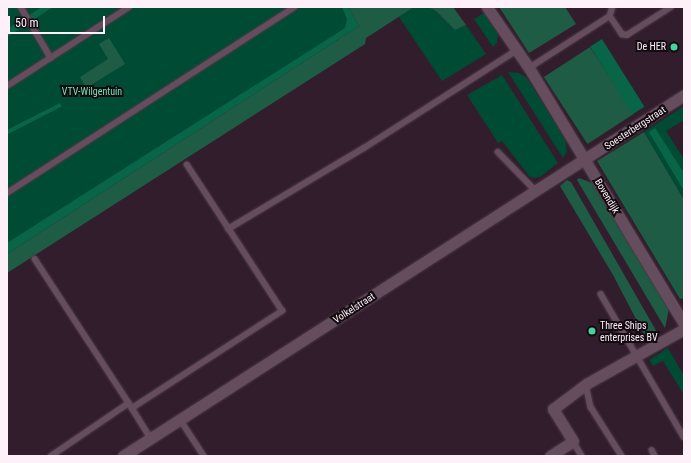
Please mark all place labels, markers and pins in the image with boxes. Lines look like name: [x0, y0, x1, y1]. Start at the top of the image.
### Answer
place label: De HER: [637, 41, 666, 53]
marker: De HER: [669, 42, 679, 52]
place label: Three Ships enterprises BV: [600, 319, 658, 342]
marker: Three Ships enterprises BV: [587, 326, 597, 336]

